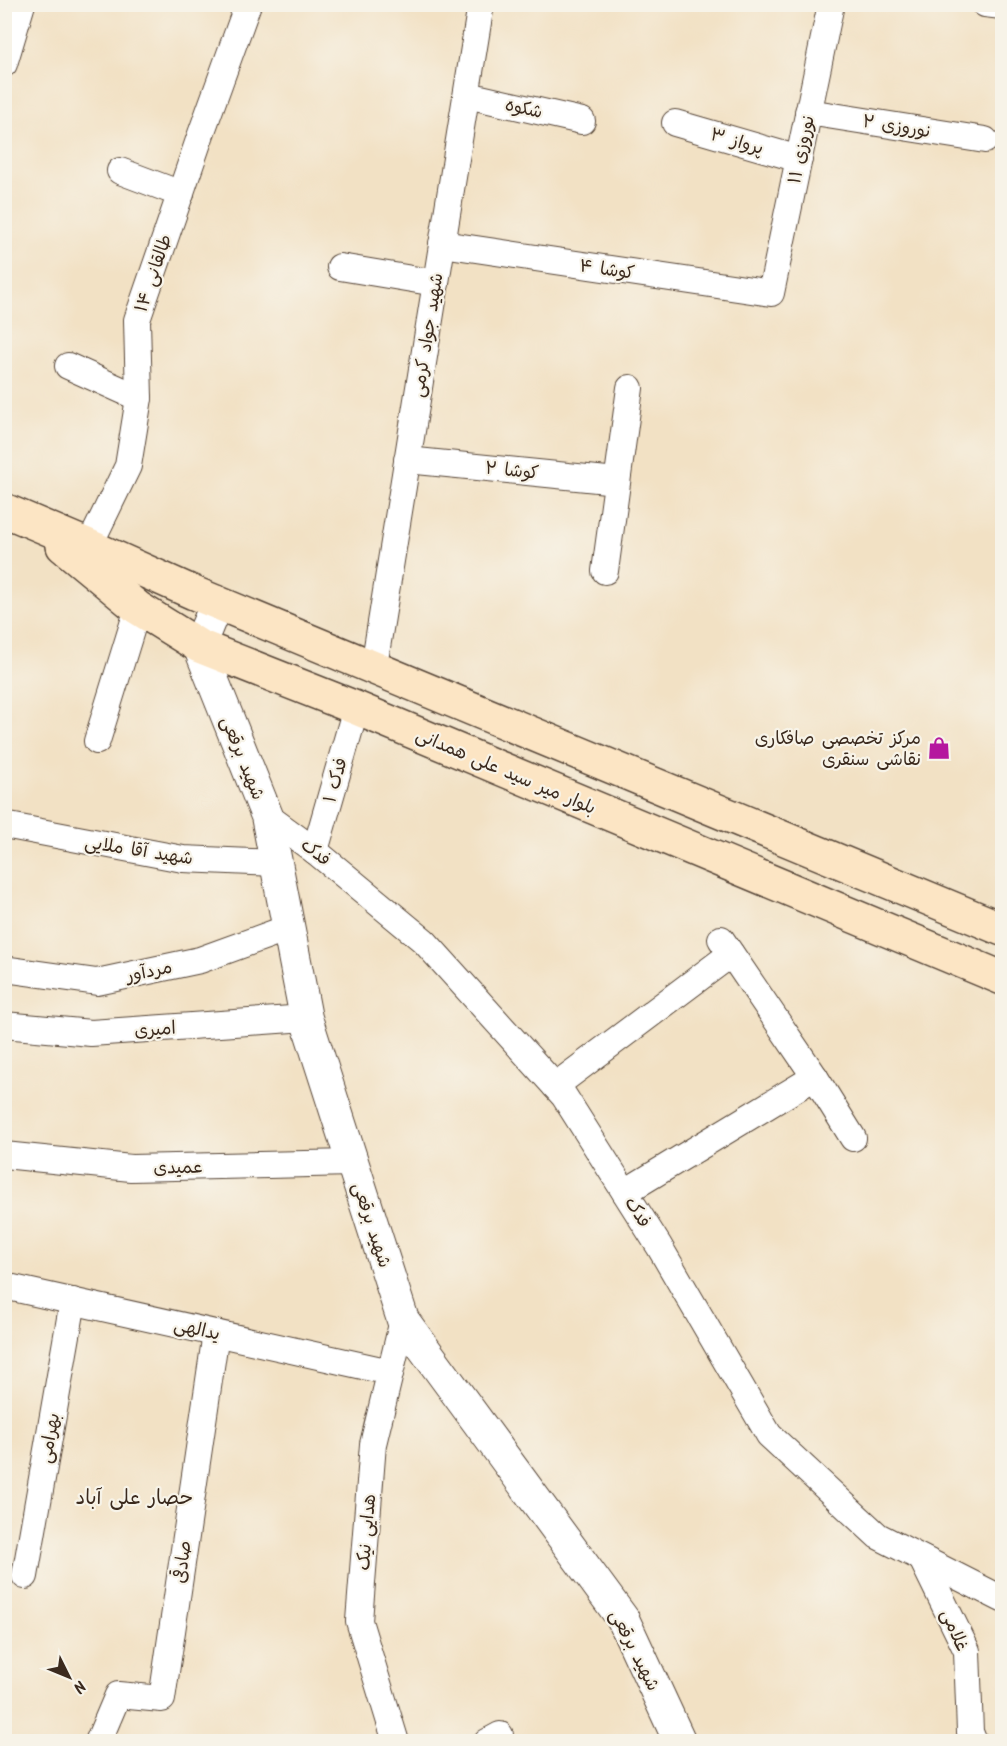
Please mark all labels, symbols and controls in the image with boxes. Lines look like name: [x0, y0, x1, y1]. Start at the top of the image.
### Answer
street label: شکوه: [502, 91, 545, 128]
street label: نوروزی ۲: [860, 108, 933, 147]
street label: نوروزی ۱۱: [781, 112, 824, 187]
street label: پرواز ۳: [707, 121, 767, 164]
street label: طالقانی ۱۴: [128, 231, 181, 316]
street label: کوشا ۴: [577, 252, 637, 289]
street label: شهید جواد کرمی: [404, 271, 453, 400]
street label: کوشا ۲: [483, 454, 541, 489]
street label: شهید برقعی: [212, 712, 272, 805]
street label: بلوار میر سید علی همدانی: [411, 721, 600, 824]
place label: مرکز تخصصی صافکاری نقاشی سنقری: [755, 725, 921, 775]
shop icon: مرکز تخصصی صافکاری نقاشی سنقری: [926, 735, 952, 761]
street label: فدک ۱: [316, 754, 357, 806]
street label: شهید آقا ملایی: [83, 829, 195, 874]
street label: فدک: [294, 832, 337, 874]
street label: مردآور: [122, 953, 175, 992]
street label: امیری: [133, 1015, 177, 1046]
street label: عمیدی: [153, 1154, 203, 1183]
street label: شهید برقعی: [343, 1179, 398, 1272]
street label: فدک: [616, 1191, 658, 1234]
street label: یدالهی: [171, 1311, 223, 1350]
street label: بهرامی: [32, 1411, 69, 1466]
district label: حصار علی آباد: [76, 1483, 192, 1515]
street label: هدایی نیک: [350, 1493, 385, 1572]
street label: صادقی: [166, 1539, 201, 1585]
street label: شهید برقعی: [601, 1605, 667, 1697]
street label: غلامی: [932, 1605, 976, 1656]
north arrow: [39, 1647, 99, 1707]
text: N: [66, 1674, 91, 1698]

